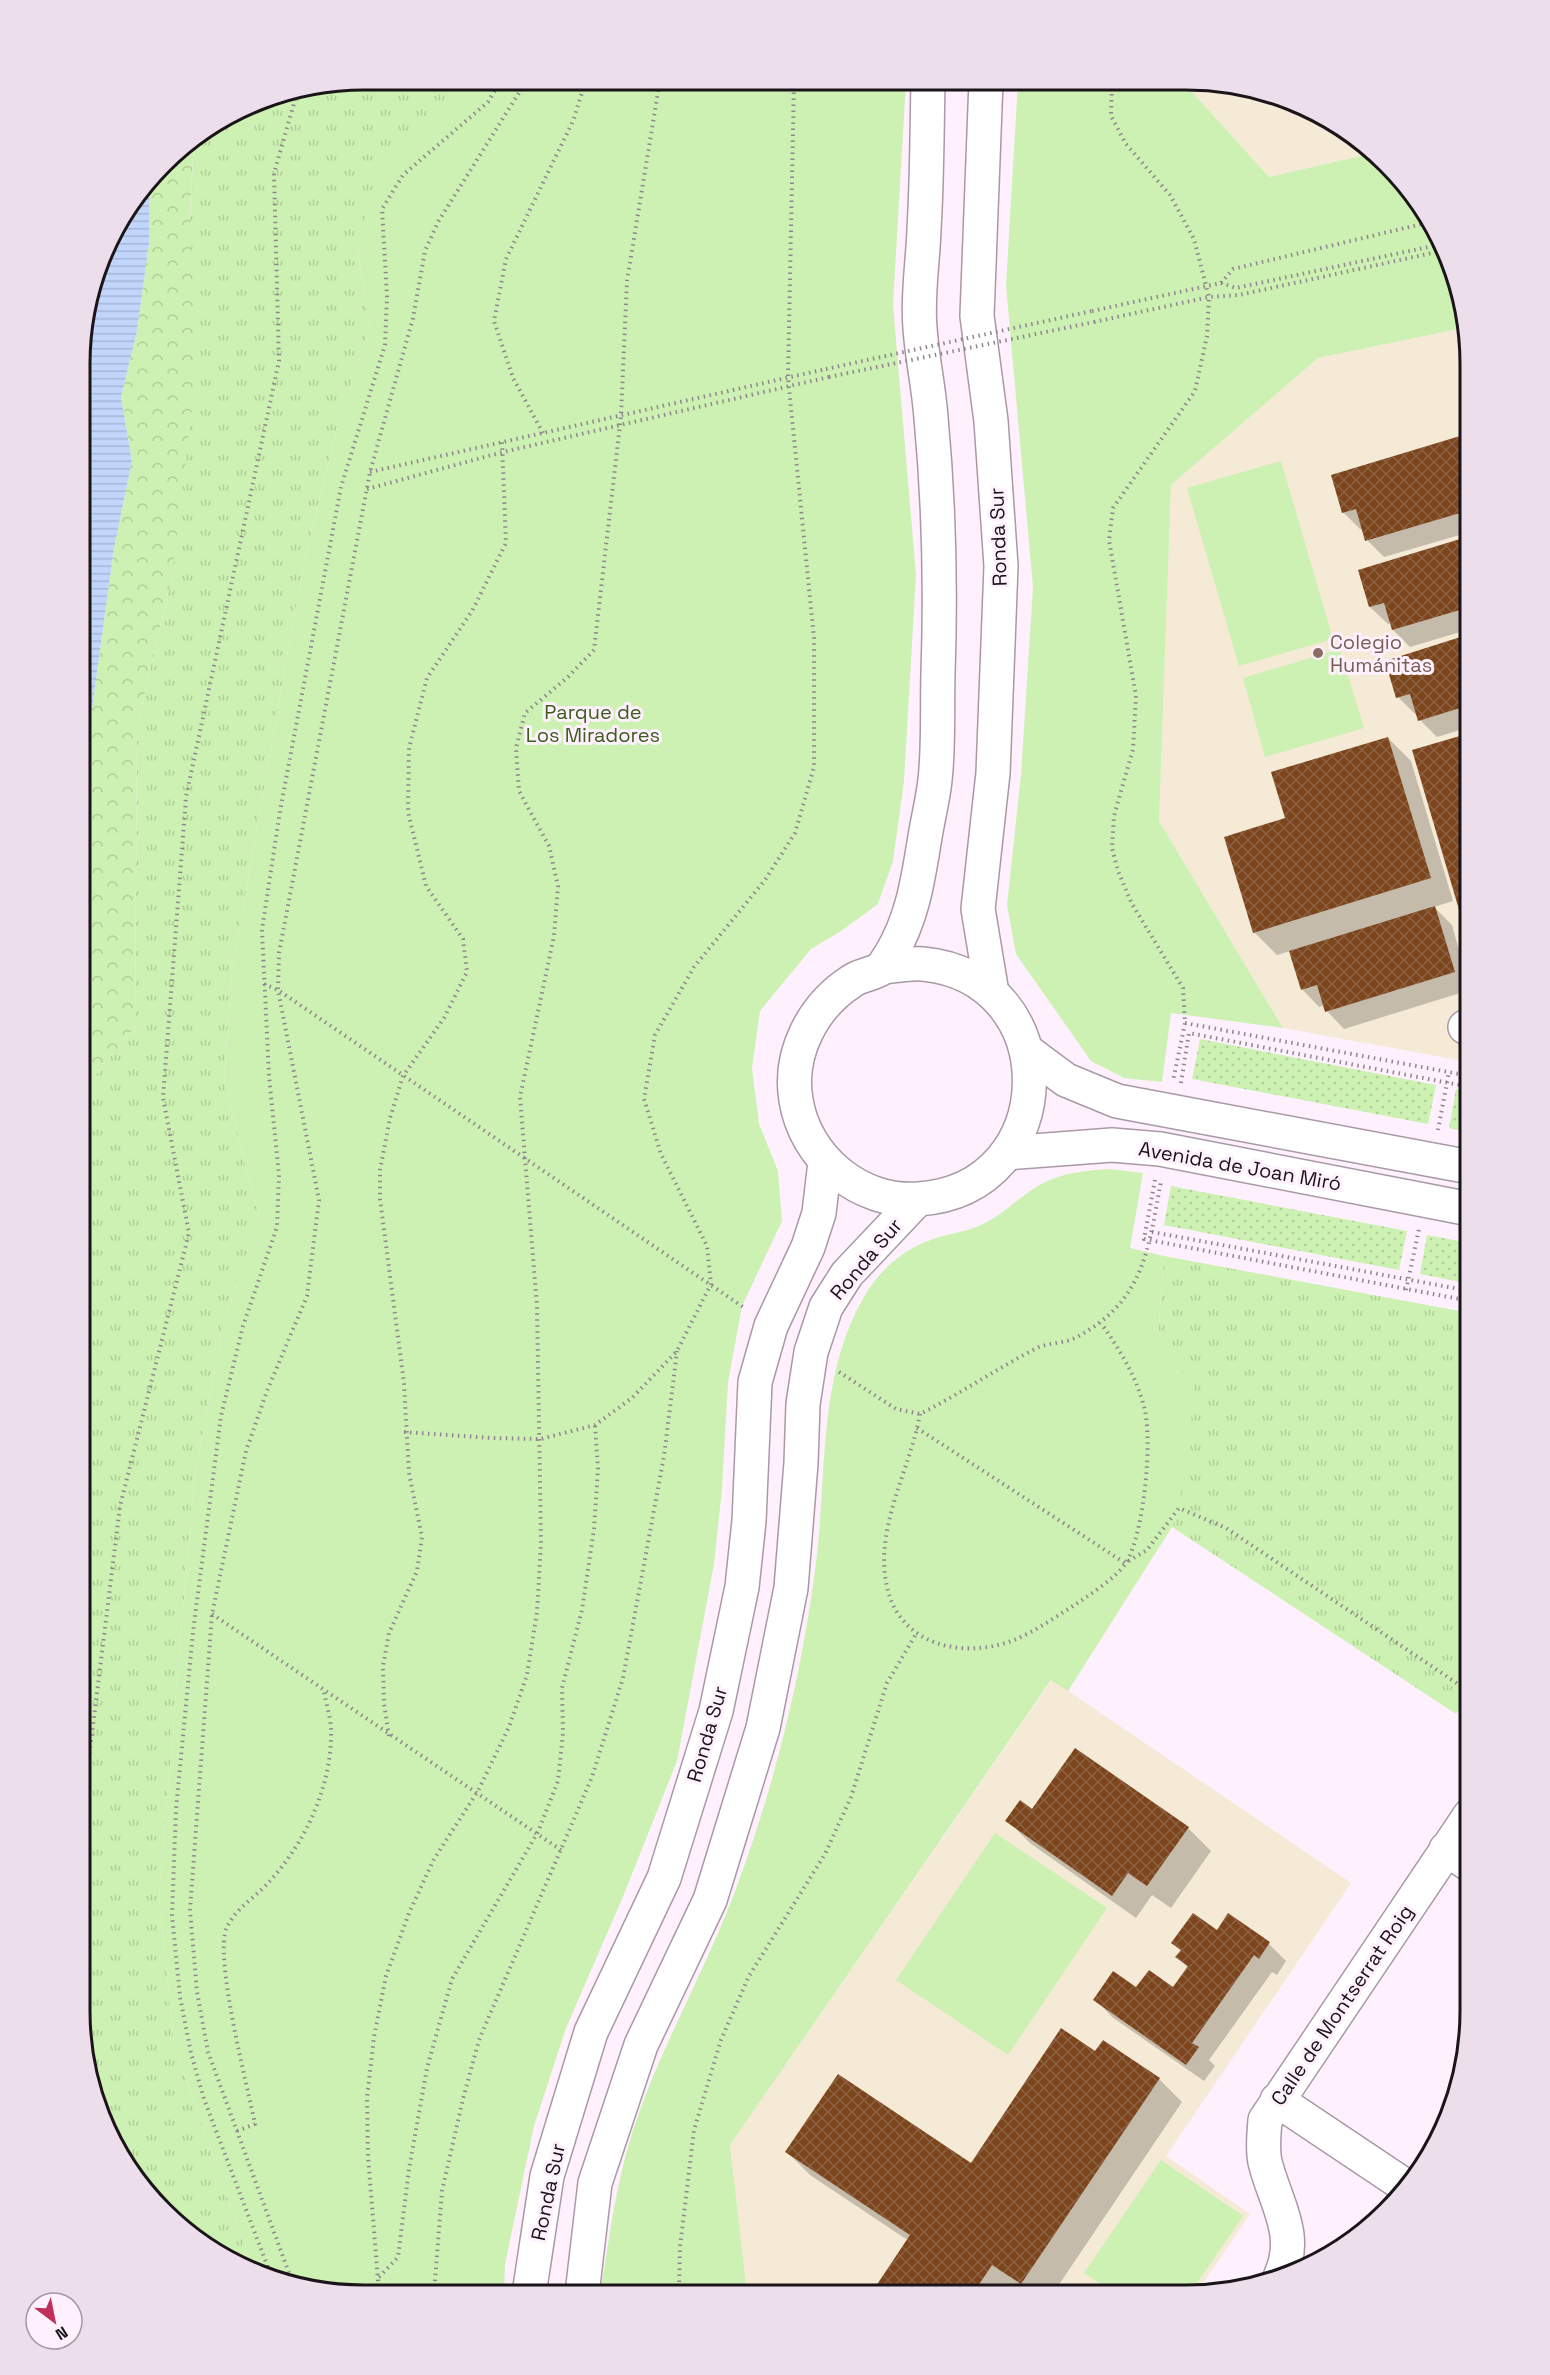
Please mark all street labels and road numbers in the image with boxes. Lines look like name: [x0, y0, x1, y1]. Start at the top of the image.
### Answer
street label: Ronda Sur: [983, 487, 1013, 587]
street label: Avenida de Joan Miró: [1137, 1135, 1343, 1197]
street label: Ronda Sur: [824, 1213, 908, 1305]
street label: Ronda Sur: [681, 1683, 733, 1785]
street label: Calle de Montserrat Roig: [1265, 1900, 1419, 2110]
street label: Ronda Sur: [525, 2141, 571, 2243]

